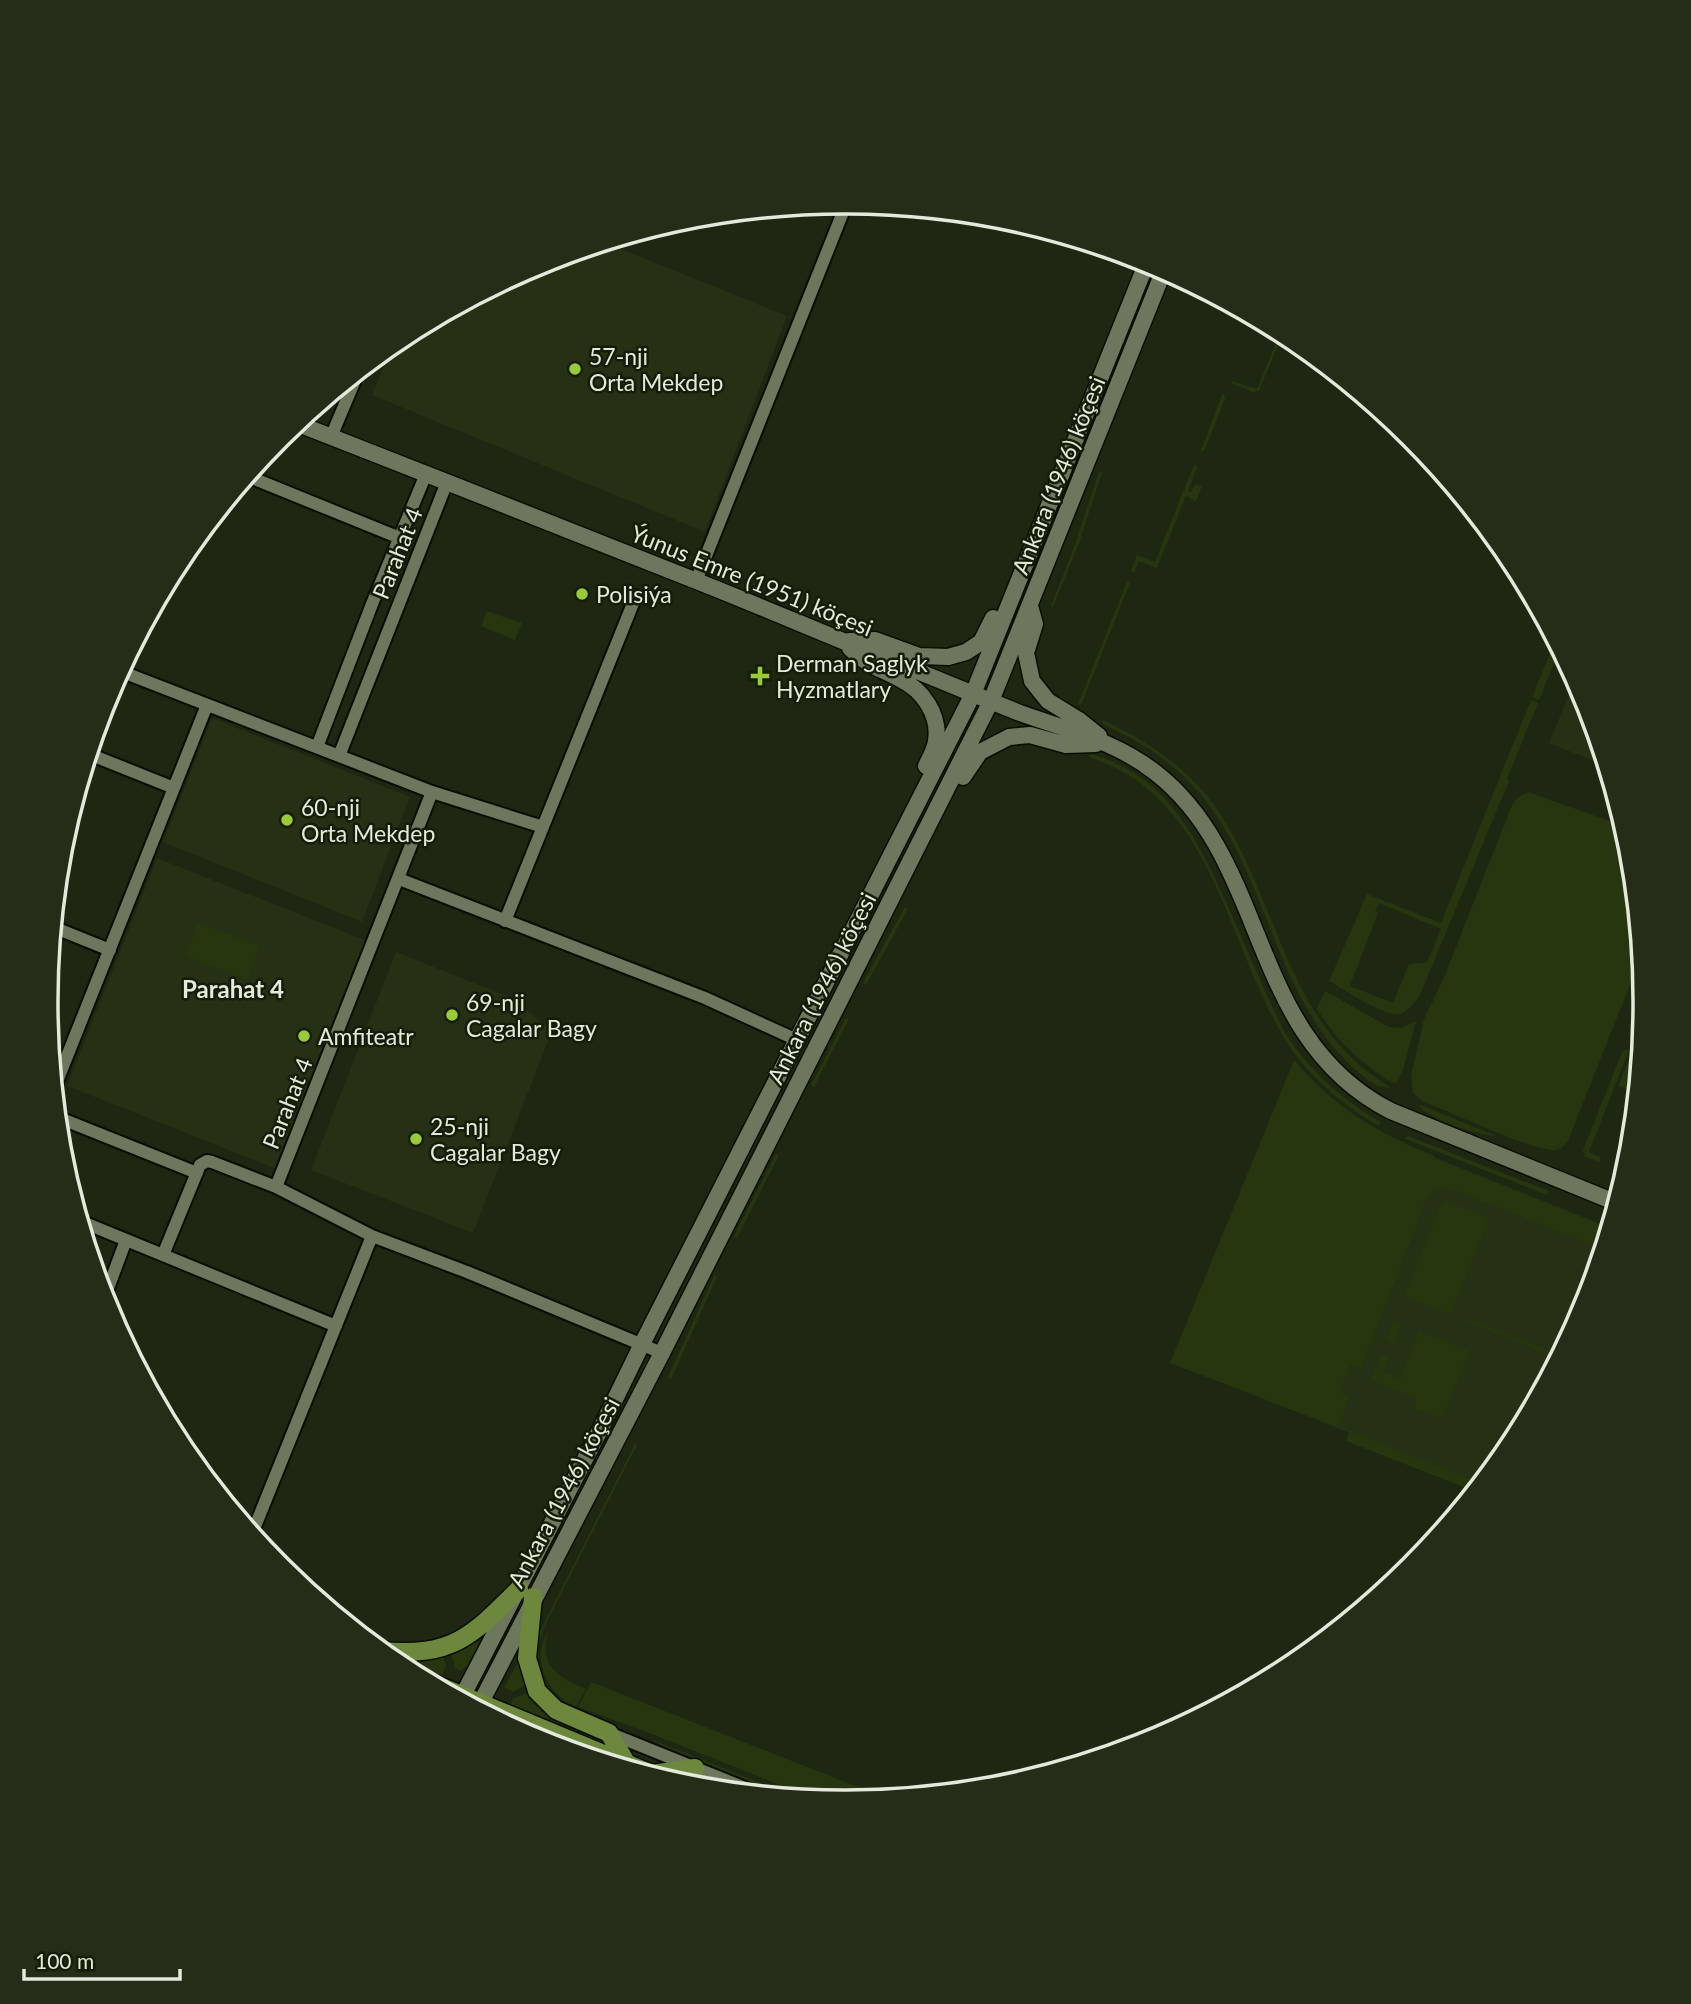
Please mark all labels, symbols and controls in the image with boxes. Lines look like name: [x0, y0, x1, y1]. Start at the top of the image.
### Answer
place label: 57-nji Orta Mekdep: [589, 342, 723, 396]
marker: 57-nji Orta Mekdep: [567, 361, 583, 377]
street label: Ankara (1946) köçesi: [1005, 372, 1111, 578]
street label: Parahat 4: [366, 503, 428, 603]
street label: Ýunus Emre (1951) köçesi: [627, 519, 877, 641]
place label: Polisiýa: [596, 580, 672, 608]
marker: Polisiýa: [574, 586, 590, 602]
place label: Derman Saglyk Hyzmatlary: [776, 649, 928, 703]
marker: Derman Saglyk Hyzmatlary: [750, 666, 770, 686]
place label: 60-nji Orta Mekdep: [301, 793, 435, 847]
marker: 60-nji Orta Mekdep: [279, 812, 295, 828]
street label: Ankara (1946) köçesi: [761, 888, 881, 1088]
district label: Parahat 4: [182, 974, 284, 1003]
place label: 69-nji Cagalar Bagy: [466, 988, 597, 1042]
marker: 69-nji Cagalar Bagy: [444, 1007, 460, 1023]
place label: Amfiteatr: [318, 1022, 414, 1050]
marker: Amfiteatr: [296, 1028, 312, 1044]
street label: Parahat 4: [256, 1053, 318, 1153]
place label: 25-nji Cagalar Bagy: [430, 1112, 561, 1166]
marker: 25-nji Cagalar Bagy: [408, 1131, 424, 1147]
street label: Ankara (1946) köçesi: [501, 1392, 625, 1592]
scale bar: [24, 1938, 180, 1982]
text: 100 m: [35, 1948, 94, 1973]

